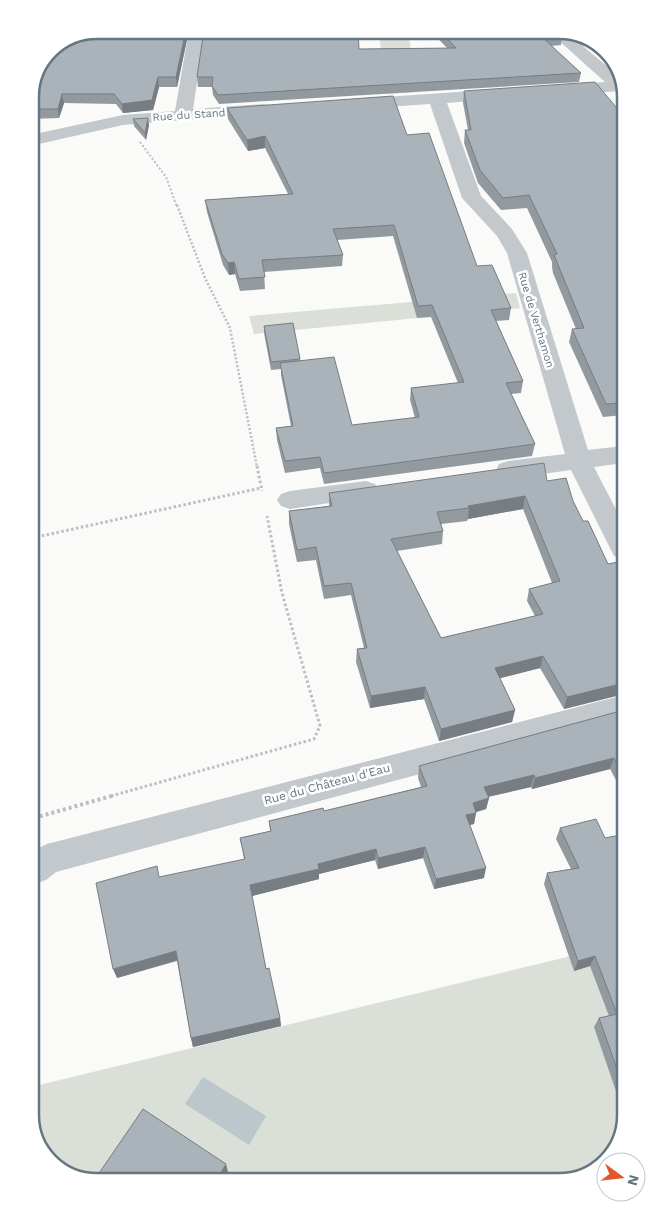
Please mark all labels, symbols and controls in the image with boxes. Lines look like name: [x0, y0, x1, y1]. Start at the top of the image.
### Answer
street label: Rue du Stand: [152, 106, 226, 124]
street label: Rue de Verthamon: [515, 271, 557, 369]
street label: Rue du Château d'Eau: [262, 760, 392, 808]
north arrow: [596, 1152, 646, 1202]
text: N: [624, 1173, 643, 1187]

